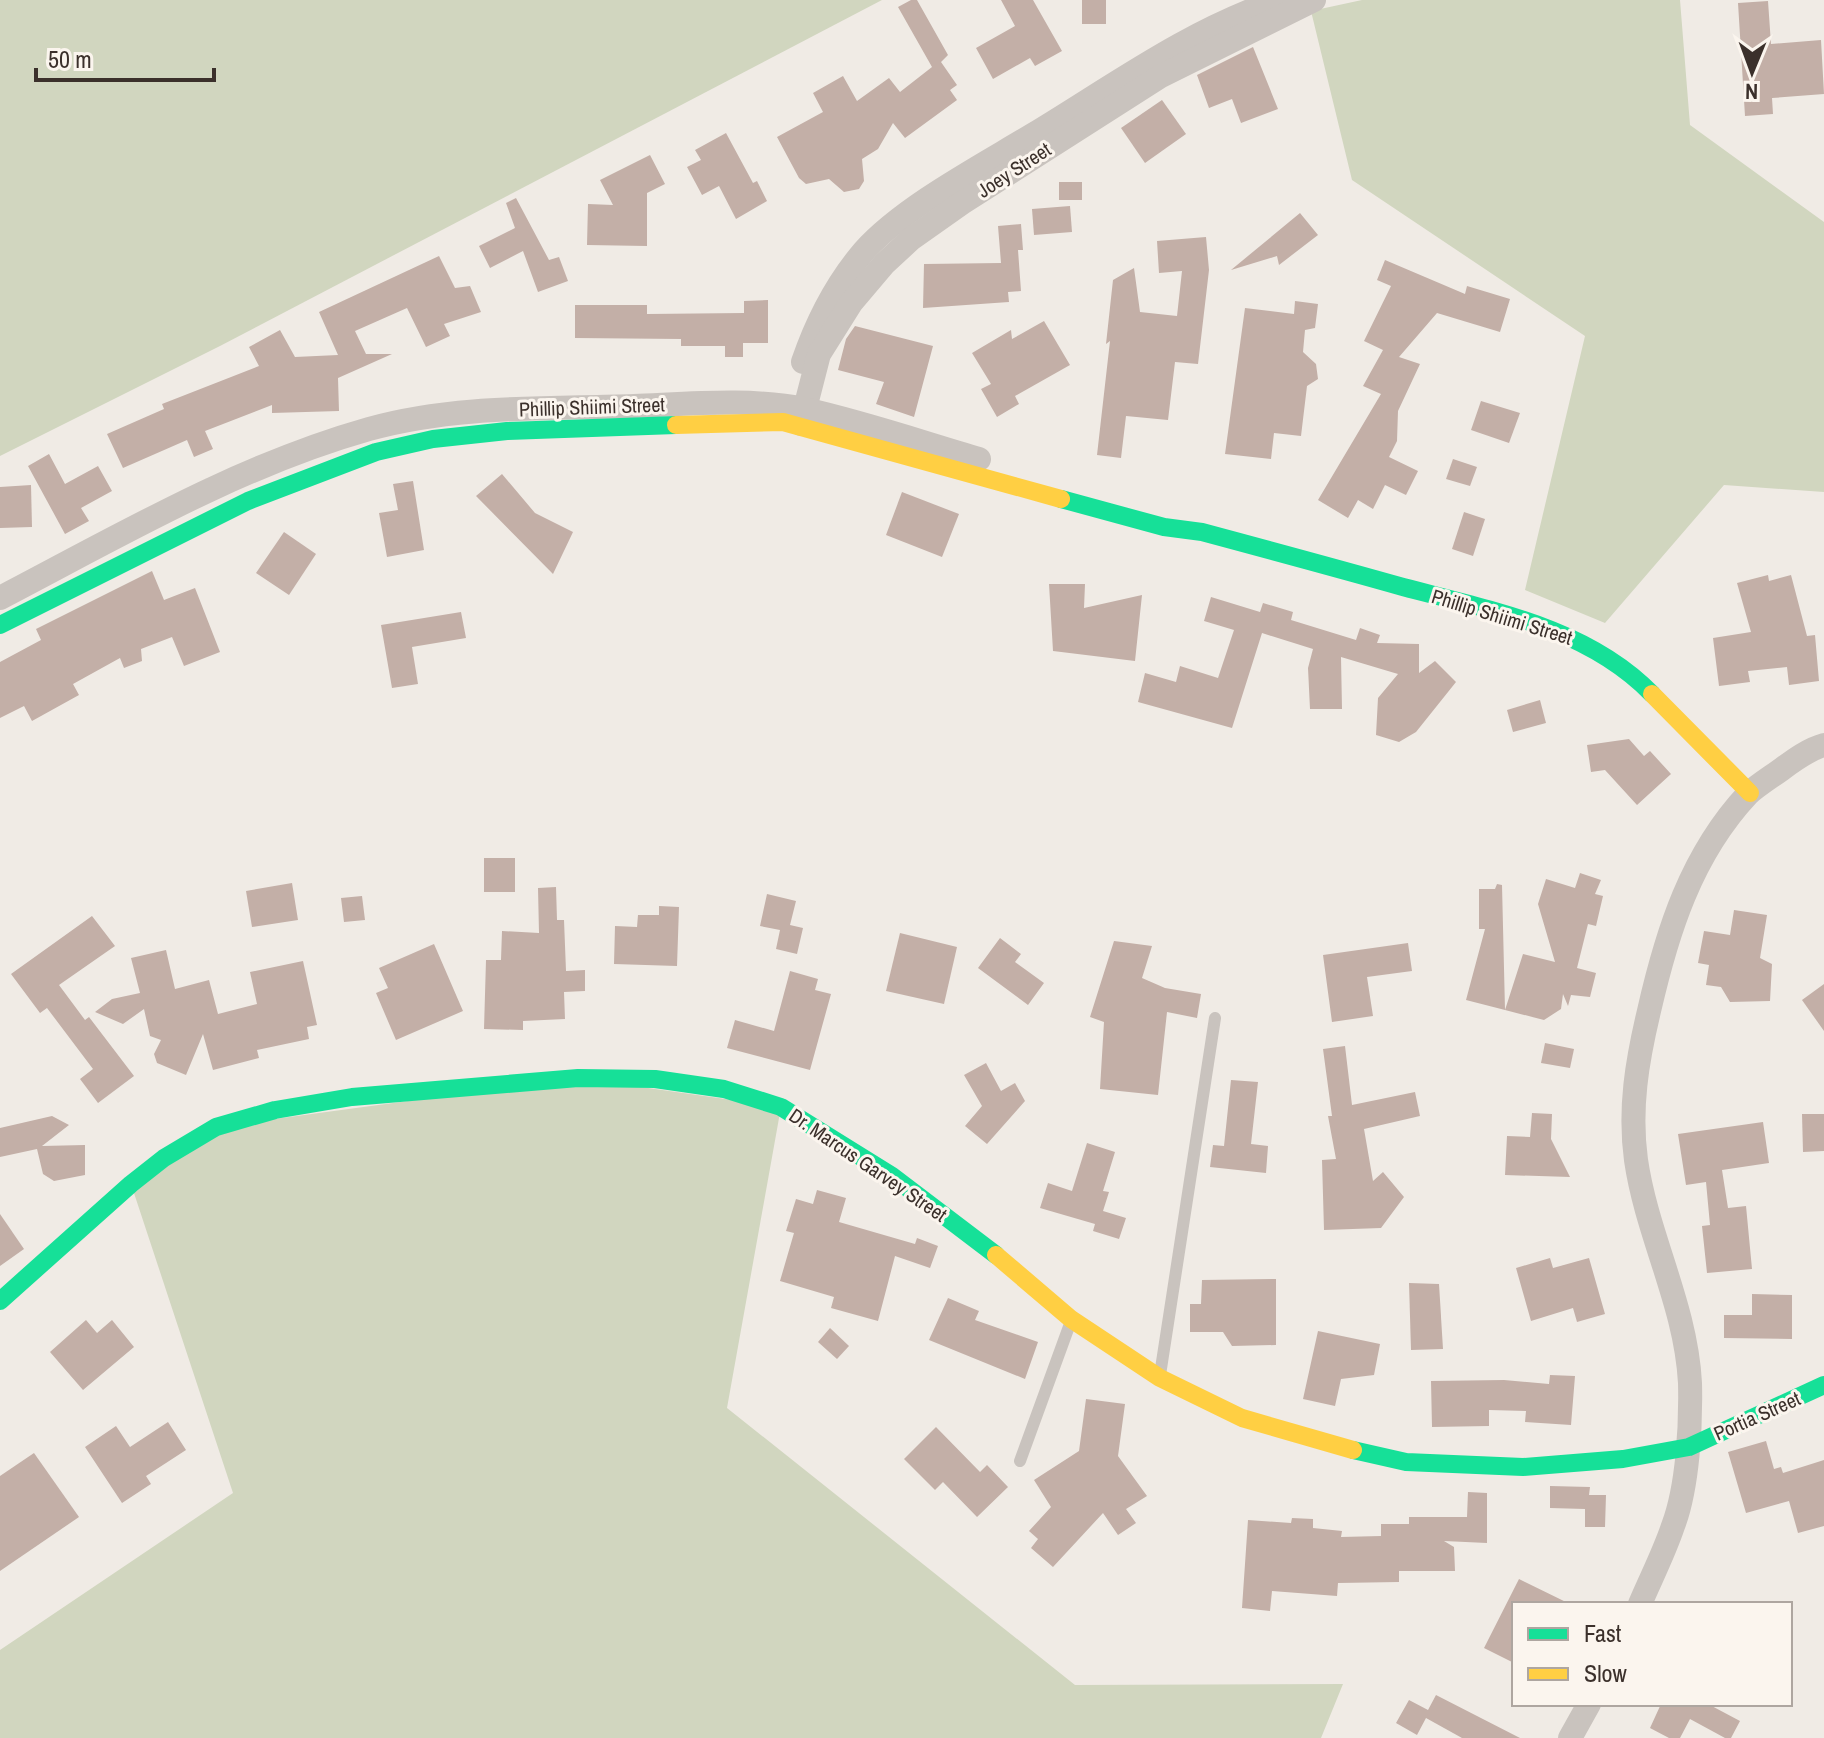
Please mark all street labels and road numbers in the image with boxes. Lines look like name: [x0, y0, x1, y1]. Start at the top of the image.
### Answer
street label: Joey Street: [972, 135, 1056, 203]
street label: Phillip Shiimi Street: [519, 390, 666, 423]
street label: Phillip Shiimi Street: [1428, 582, 1576, 651]
street label: Dr. Marcus Garvey Street: [784, 1102, 953, 1228]
street label: Portia Street: [1709, 1384, 1805, 1447]

